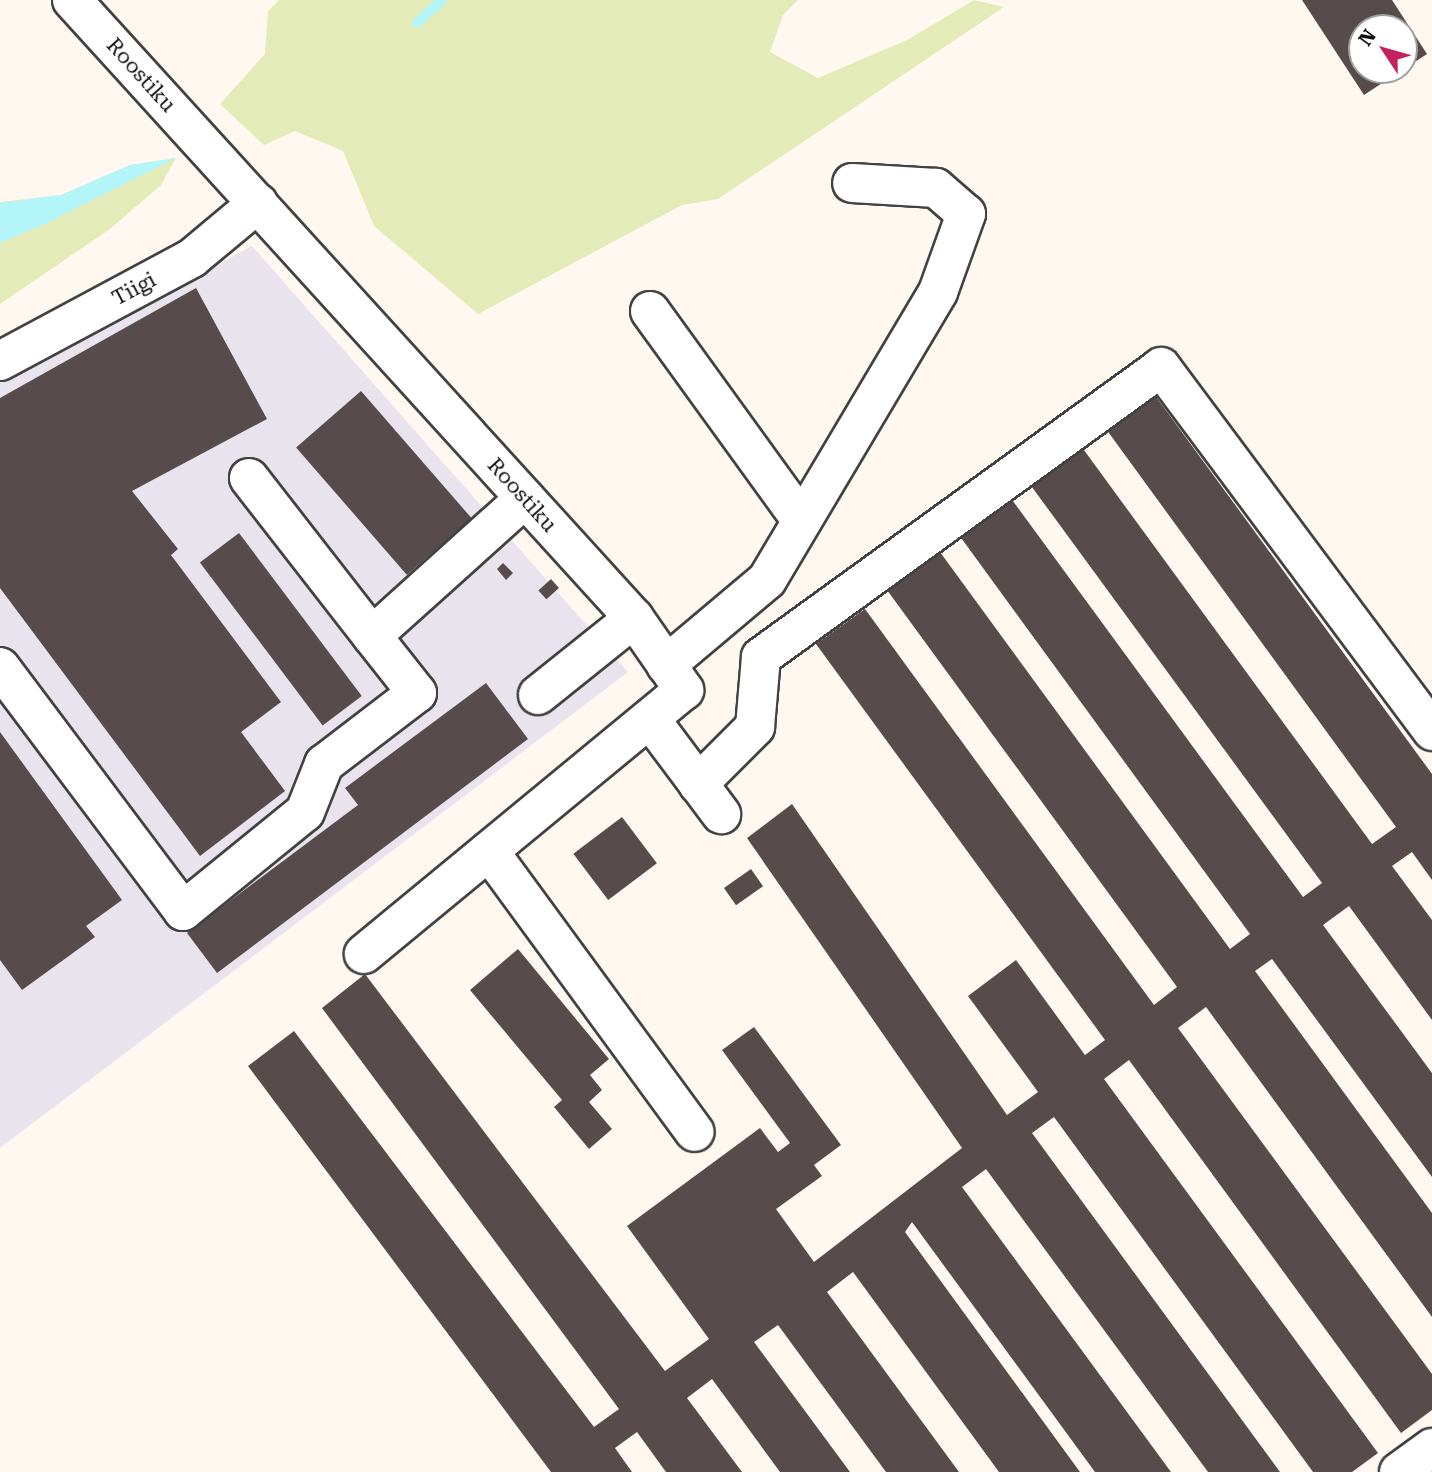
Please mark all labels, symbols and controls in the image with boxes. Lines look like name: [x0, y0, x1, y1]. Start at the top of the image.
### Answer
north arrow: [1348, 14, 1418, 84]
text: N: [1354, 25, 1381, 50]
street label: Roostiku: [101, 33, 181, 117]
street label: Tiigi: [108, 267, 160, 311]
street label: Roostiku: [482, 453, 562, 537]

